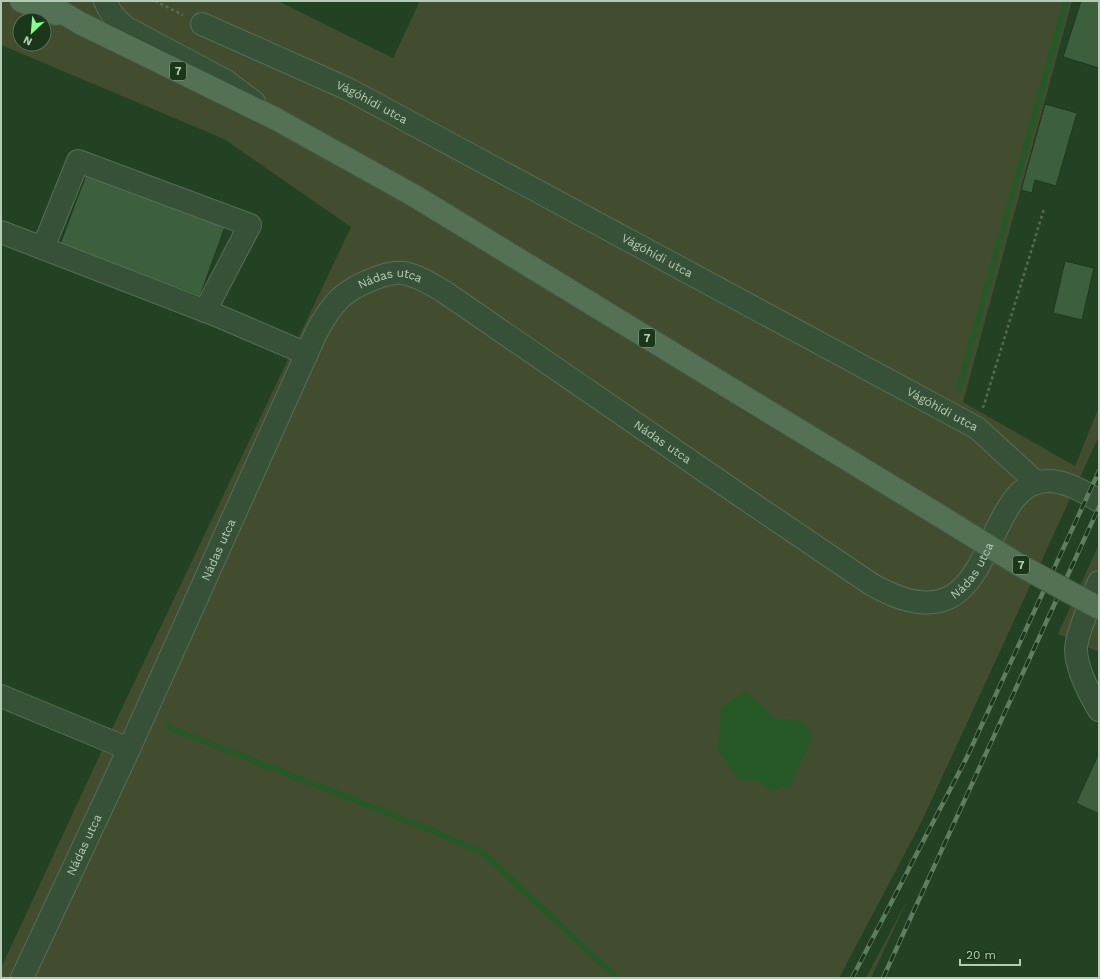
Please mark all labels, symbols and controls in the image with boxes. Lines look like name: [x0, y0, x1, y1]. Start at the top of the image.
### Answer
north arrow: [12, 12, 52, 52]
text: N: [21, 33, 34, 48]
road number: 7: [170, 62, 186, 80]
street label: Vágóhídi utca: [334, 78, 410, 127]
street label: Vágóhídi utca: [619, 231, 695, 281]
street label: Nádas utca: [355, 266, 425, 292]
road number: 7: [639, 329, 655, 347]
street label: Vágóhídi utca: [904, 384, 981, 434]
street label: Nádas utca: [631, 417, 694, 467]
street label: Nádas utca: [199, 517, 239, 583]
street label: Nádas utca: [948, 540, 997, 602]
road number: 7: [1013, 556, 1029, 574]
street label: Nádas utca: [64, 812, 105, 878]
scale bar: [960, 941, 1020, 967]
text: 20 m: [966, 948, 996, 962]

